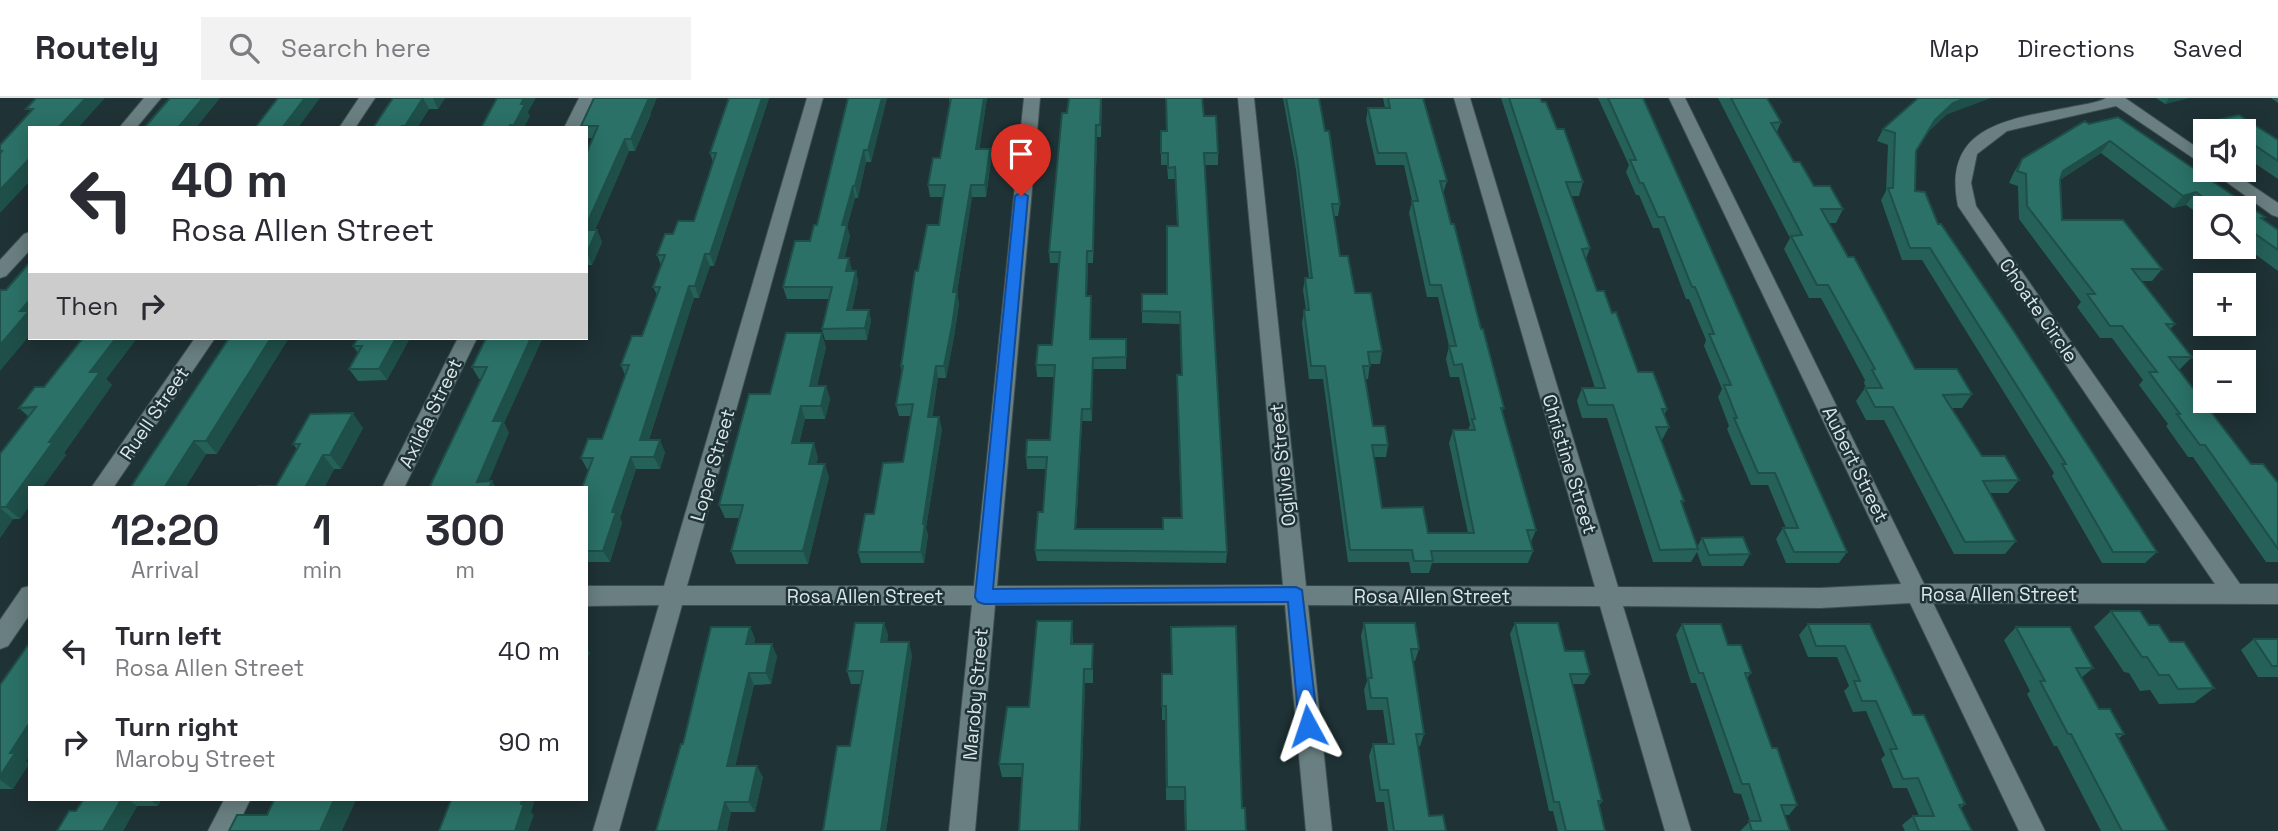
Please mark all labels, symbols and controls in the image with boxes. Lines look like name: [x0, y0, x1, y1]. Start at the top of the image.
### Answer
search box: [201, 17, 691, 80]
text: Routely: [35, 27, 159, 69]
icon: search: [225, 29, 263, 67]
text: Search here: [281, 31, 431, 65]
text: Map: [1929, 33, 1979, 64]
text: Directions: [2017, 33, 2135, 64]
text: Saved: [2173, 33, 2243, 64]
map controls: [2193, 119, 2256, 413]
button: sound: [2193, 119, 2256, 182]
pin: [991, 124, 1051, 196]
icon: arrive: [1002, 135, 1040, 173]
text: 40 m: [171, 149, 288, 211]
icon: left: [56, 154, 147, 245]
button: search: [2193, 196, 2256, 259]
text: Rosa Allen Street: [171, 210, 434, 250]
street label: Choate Circle: [1994, 253, 2084, 367]
button: +: [2193, 273, 2256, 336]
icon: right: [133, 287, 171, 325]
text: Then: [56, 289, 119, 323]
button: −: [2193, 350, 2256, 413]
street label: Axilda Street: [393, 354, 468, 472]
street label: Ruell Street: [114, 362, 195, 465]
street label: Christine Street: [1536, 391, 1603, 537]
street label: Ogilvie Street: [1264, 402, 1301, 528]
street label: Aubert Street: [1817, 402, 1894, 526]
street label: Loper Street: [685, 406, 740, 524]
text: 12:20: [111, 504, 220, 557]
text: 1: [313, 504, 332, 557]
text: 300: [425, 504, 505, 557]
text: Arrival: [131, 555, 199, 585]
text: min: [303, 555, 342, 585]
text: m: [455, 555, 475, 585]
street label: Rosa Allen Street: [1921, 582, 2077, 607]
street label: Rosa Allen Street: [787, 584, 943, 609]
street label: Rosa Allen Street: [1354, 584, 1510, 609]
text: Turn left: [115, 619, 222, 653]
street label: Maroby Street: [957, 627, 994, 761]
icon: left: [56, 632, 94, 670]
text: 40 m: [498, 634, 560, 668]
text: Rosa Allen Street: [115, 653, 304, 683]
position arrow: [1271, 689, 1345, 763]
text: Turn right: [115, 710, 239, 744]
icon: right: [56, 723, 94, 761]
text: 90 m: [498, 725, 560, 759]
text: Maroby Street: [115, 744, 276, 774]

